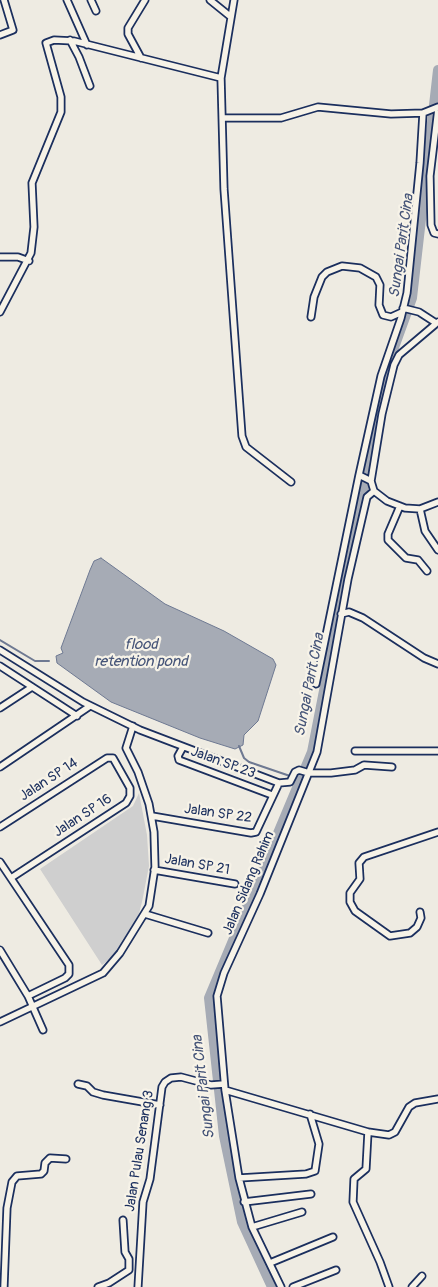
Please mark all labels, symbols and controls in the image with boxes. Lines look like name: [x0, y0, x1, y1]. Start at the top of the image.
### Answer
water label: Sungai Parit Cina: [386, 193, 418, 299]
water label: Sungai Parit Cina: [291, 632, 329, 738]
water label: flood retention pond: [94, 636, 188, 671]
street label: Jalan SP 23: [188, 744, 258, 782]
street label: Jalan SP 14: [17, 755, 81, 805]
street label: Jalan SP 16: [51, 791, 115, 841]
street label: Jalan SP 22: [183, 801, 253, 827]
street label: Jalan Sidang Rahim: [220, 829, 278, 937]
street label: Jalan SP 21: [163, 851, 231, 879]
water label: Sungai Parit Cina: [189, 1034, 219, 1140]
street label: Jalan Pulau Senang 3: [122, 1089, 158, 1213]

